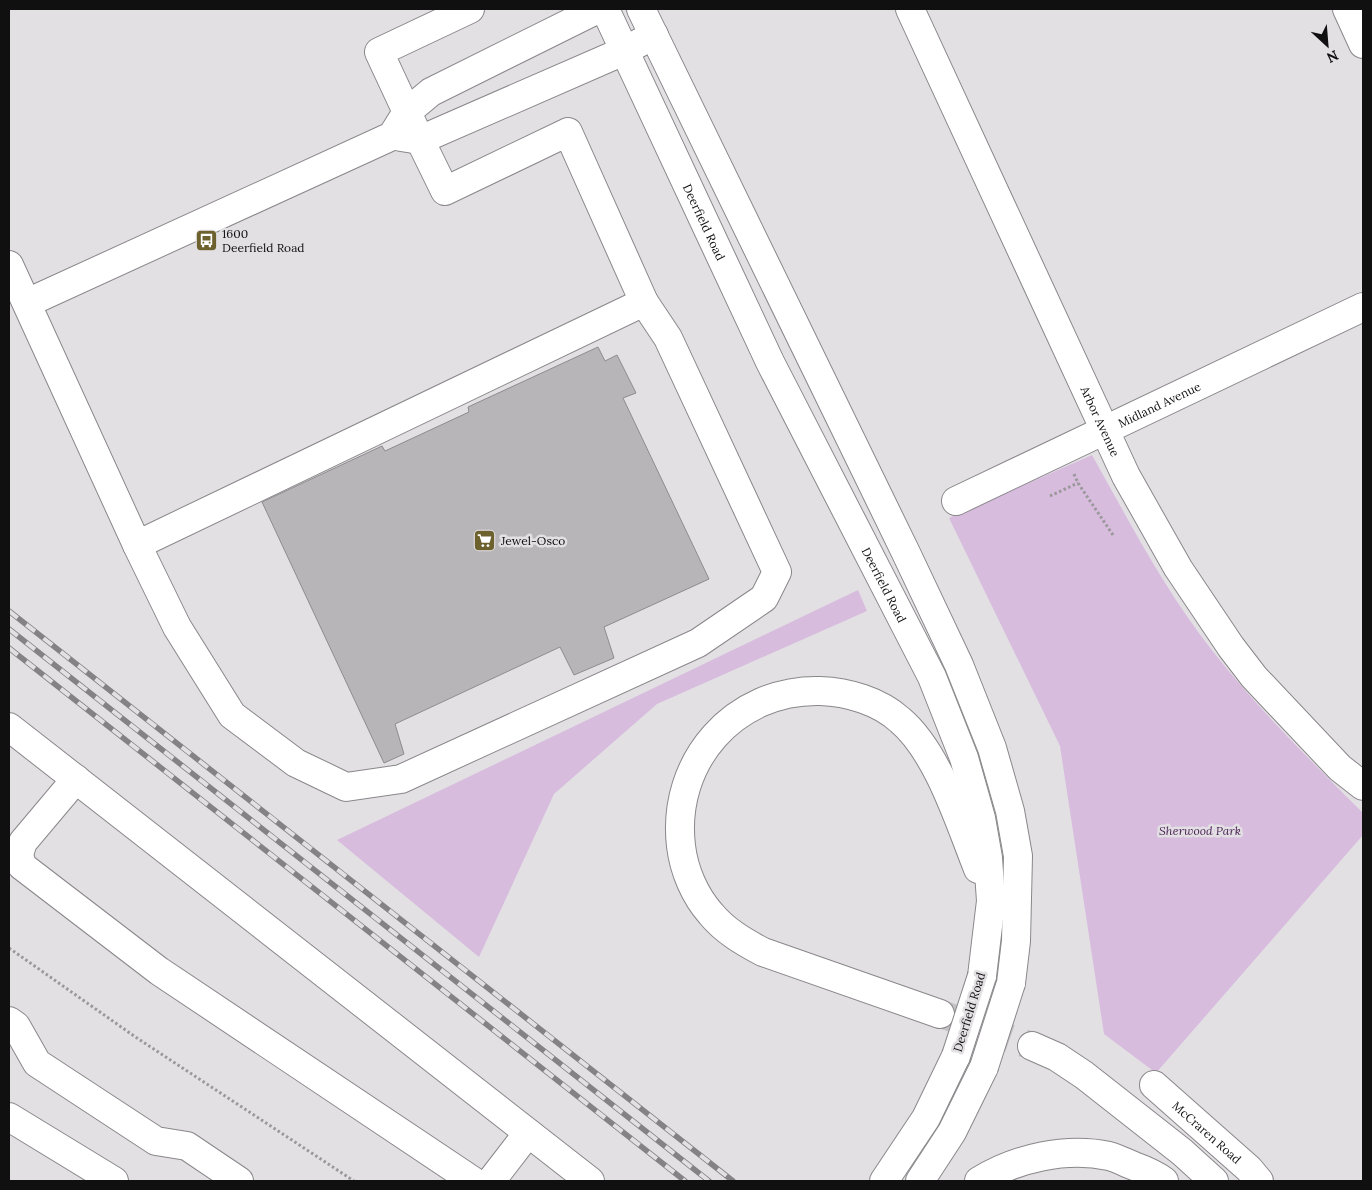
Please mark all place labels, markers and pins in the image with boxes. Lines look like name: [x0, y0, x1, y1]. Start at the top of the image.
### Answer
place label: 1600 Deerfield Road: [222, 226, 305, 255]
bus stop icon: 1600 Deerfield Road: [194, 228, 218, 252]
supermarket icon: Jewel-Osco: [473, 528, 497, 552]
place label: Jewel-Osco: [500, 533, 565, 548]

